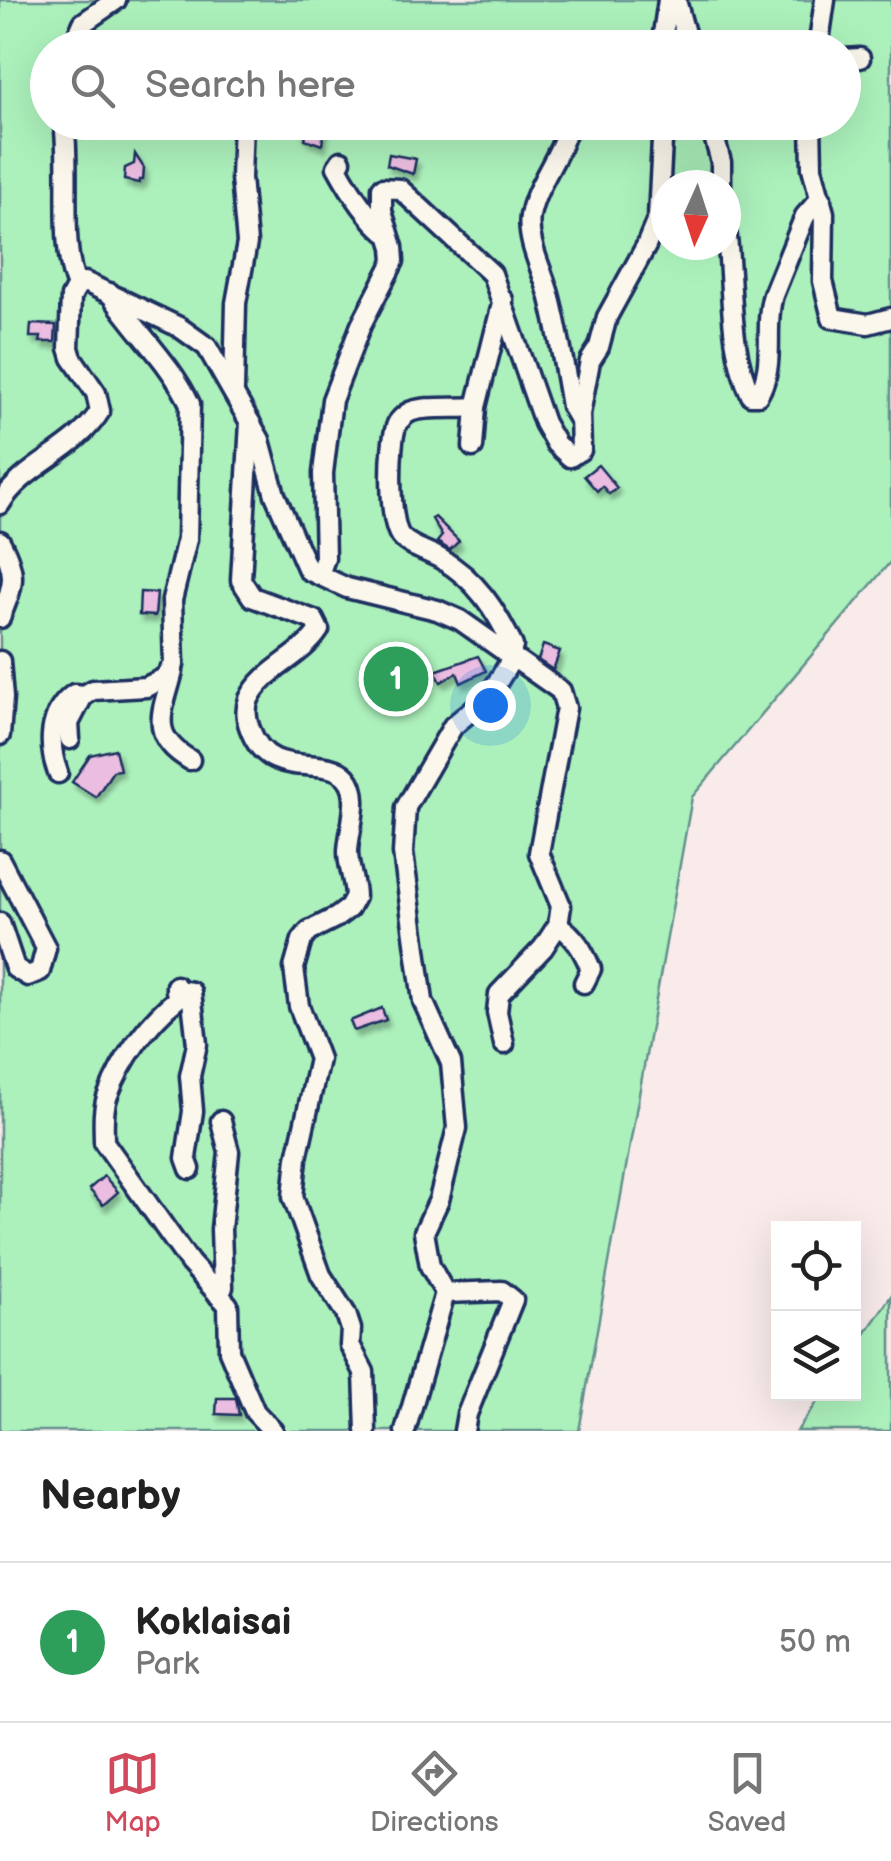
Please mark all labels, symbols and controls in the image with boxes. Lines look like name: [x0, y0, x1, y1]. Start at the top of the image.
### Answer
search box: [30, 30, 861, 140]
icon: search: [65, 58, 120, 113]
text: Search here: [145, 63, 356, 108]
north arrow: [651, 170, 741, 260]
pin: 1: [364, 642, 428, 716]
your location: [465, 680, 516, 731]
map controls: [771, 1221, 861, 1401]
button: locate: [771, 1221, 861, 1311]
button: layers: [771, 1311, 861, 1401]
text: Nearby: [40, 1471, 180, 1522]
text: Koklaisai: [135, 1600, 291, 1645]
text: 1: [66, 1623, 79, 1662]
text: 50 m: [779, 1623, 851, 1662]
text: Park: [135, 1645, 199, 1684]
tab: Map: [105, 1746, 161, 1839]
tab: Directions: [370, 1746, 499, 1839]
tab: Saved: [708, 1746, 786, 1839]

